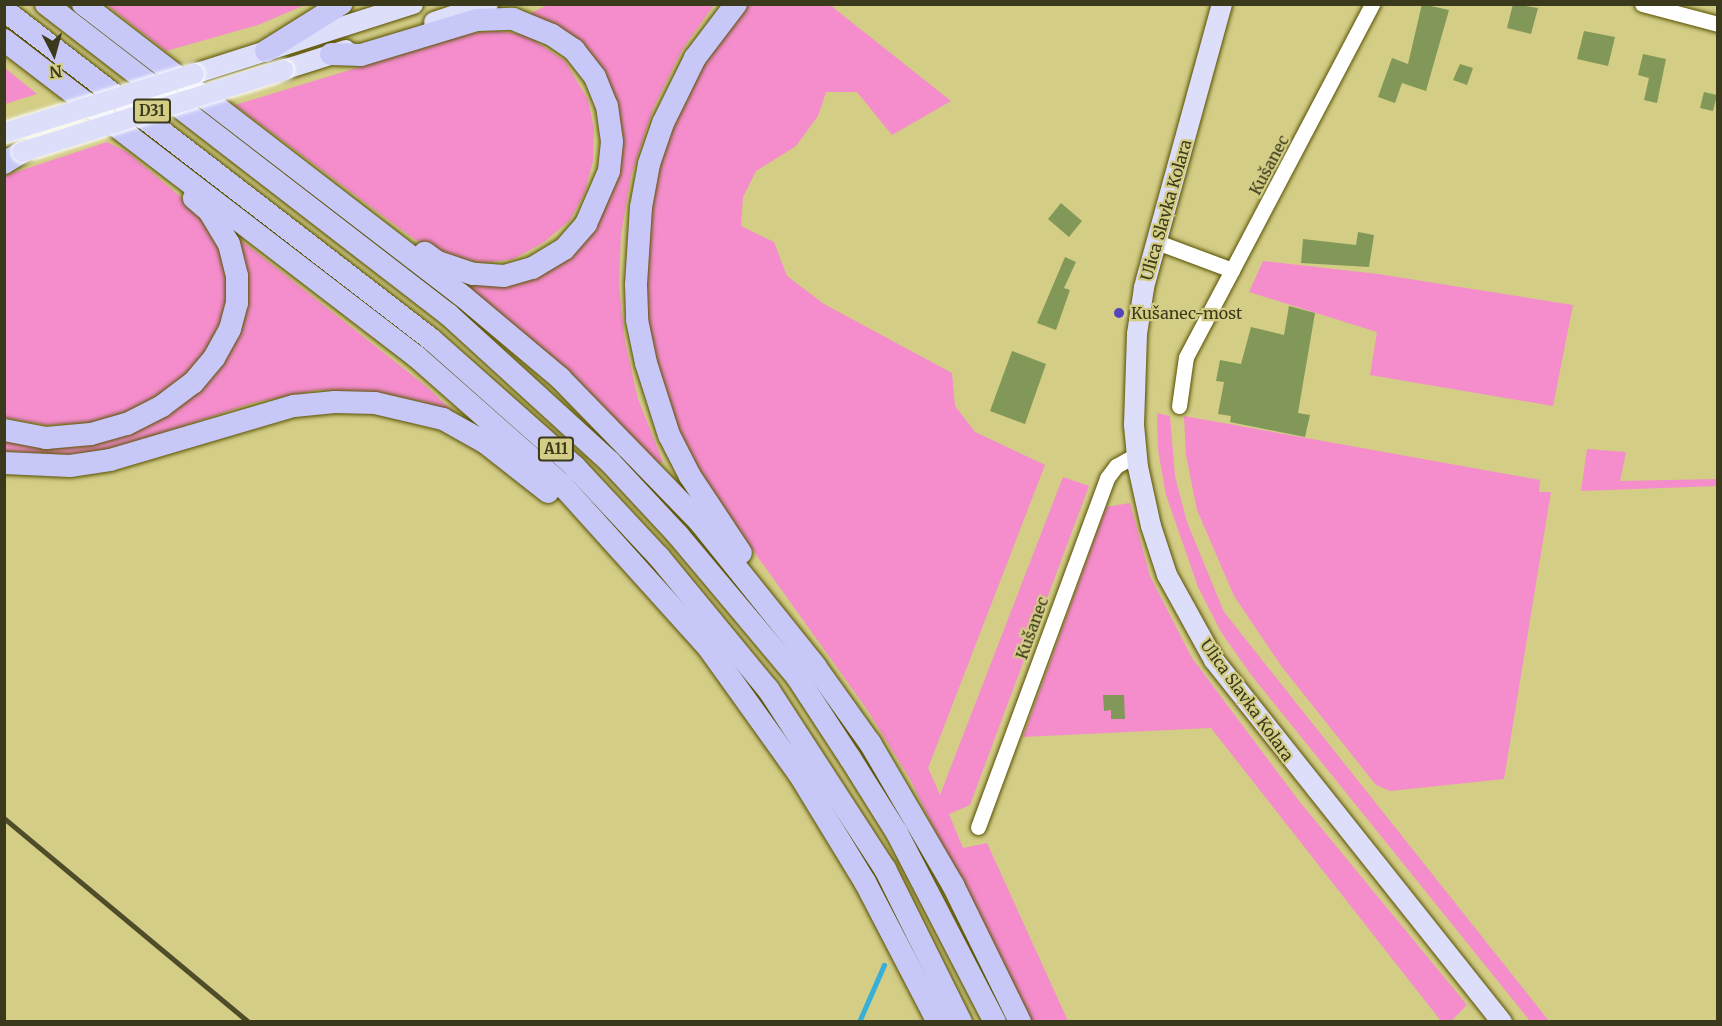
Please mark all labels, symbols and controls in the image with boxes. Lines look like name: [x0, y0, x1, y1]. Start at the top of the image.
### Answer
north arrow: [24, 24, 84, 84]
text: N: [49, 61, 63, 83]
road number: D31: [132, 99, 172, 123]
street label: Kušanec: [1245, 132, 1293, 198]
street label: Ulica Slavka Kolara: [1137, 137, 1195, 283]
place label: Kušanec-most: [1131, 303, 1242, 323]
marker: Kušanec-most: [1112, 306, 1126, 320]
road number: A11: [536, 437, 576, 461]
street label: Kušanec: [1012, 594, 1052, 662]
street label: Ulica Slavka Kolara: [1196, 635, 1298, 765]

